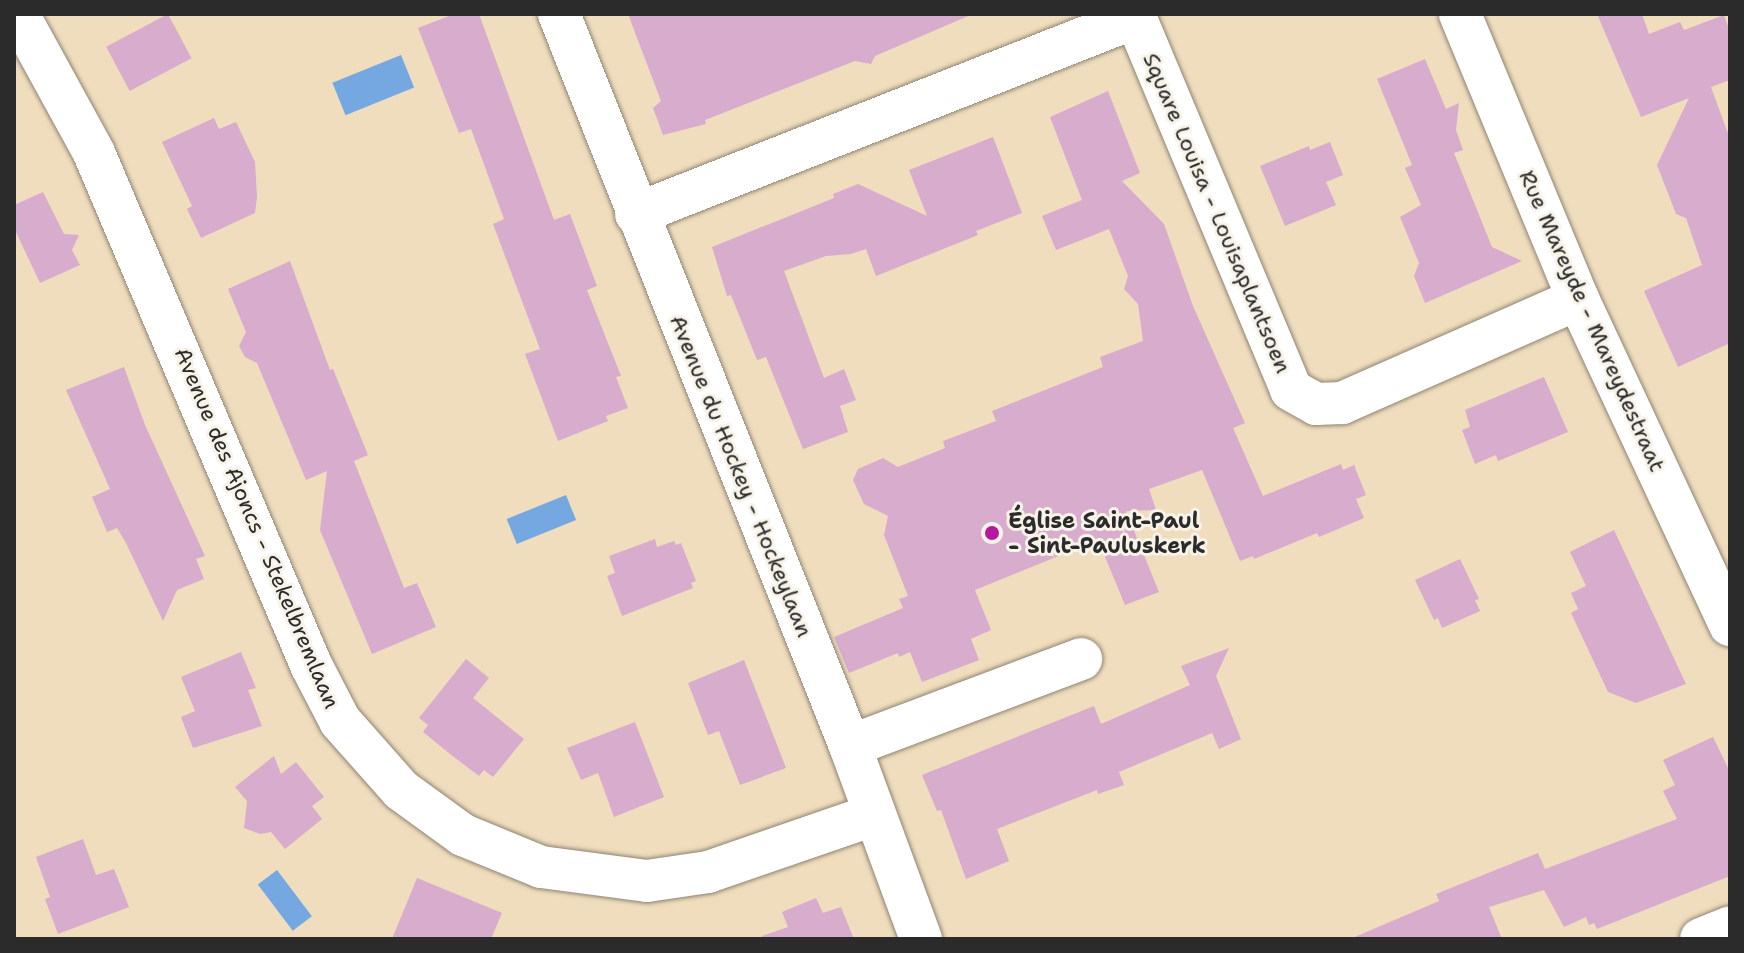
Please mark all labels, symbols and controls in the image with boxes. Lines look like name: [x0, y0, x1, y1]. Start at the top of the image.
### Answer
street label: Square Louisa - Louisaplantsoen: [1137, 49, 1297, 377]
street label: Rue Mareyde - Mareydestraat: [1513, 166, 1671, 476]
street label: Avenue du Hockey - Hockeylaan: [664, 311, 818, 641]
street label: Avenue des Ajoncs - Stekelbremlaan: [169, 344, 345, 712]
place label: Église Saint-Paul - Sint-Pauluskerk: [1008, 507, 1206, 558]
marker: Église Saint-Paul - Sint-Pauluskerk: [983, 524, 1001, 542]

